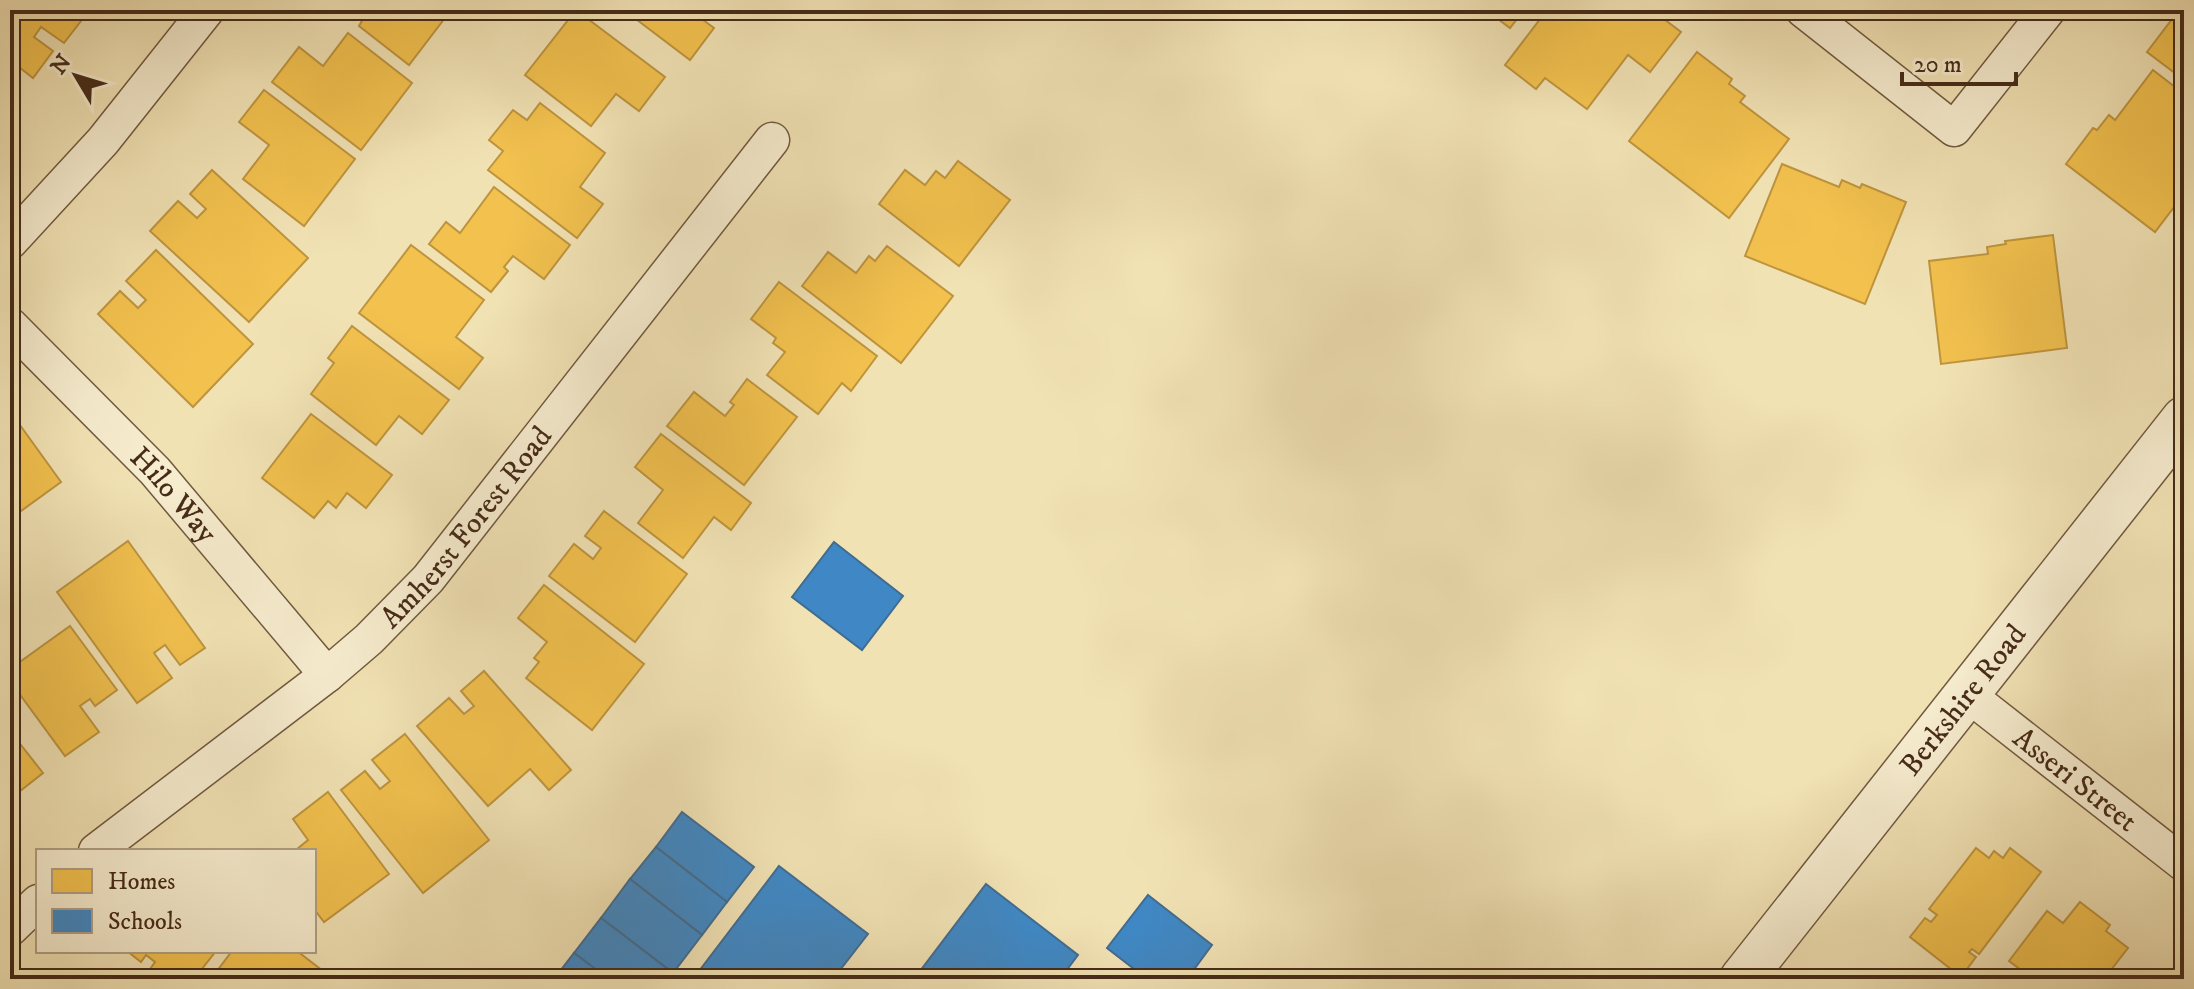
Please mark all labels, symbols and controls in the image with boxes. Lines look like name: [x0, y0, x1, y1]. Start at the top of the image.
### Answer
north arrow: [36, 36, 116, 116]
scale bar: [1902, 36, 2016, 86]
text: N: [45, 49, 78, 80]
text: 20 m: [1914, 50, 1962, 80]
street label: Amherst Forest Road: [373, 419, 561, 637]
street label: Hilo Way: [121, 440, 225, 552]
street label: Berkshire Road: [1893, 617, 2035, 784]
street label: Asseri Street: [2005, 720, 2144, 840]
legend: [36, 849, 316, 953]
text: Homes: [108, 867, 175, 897]
text: Schools: [108, 907, 182, 937]

